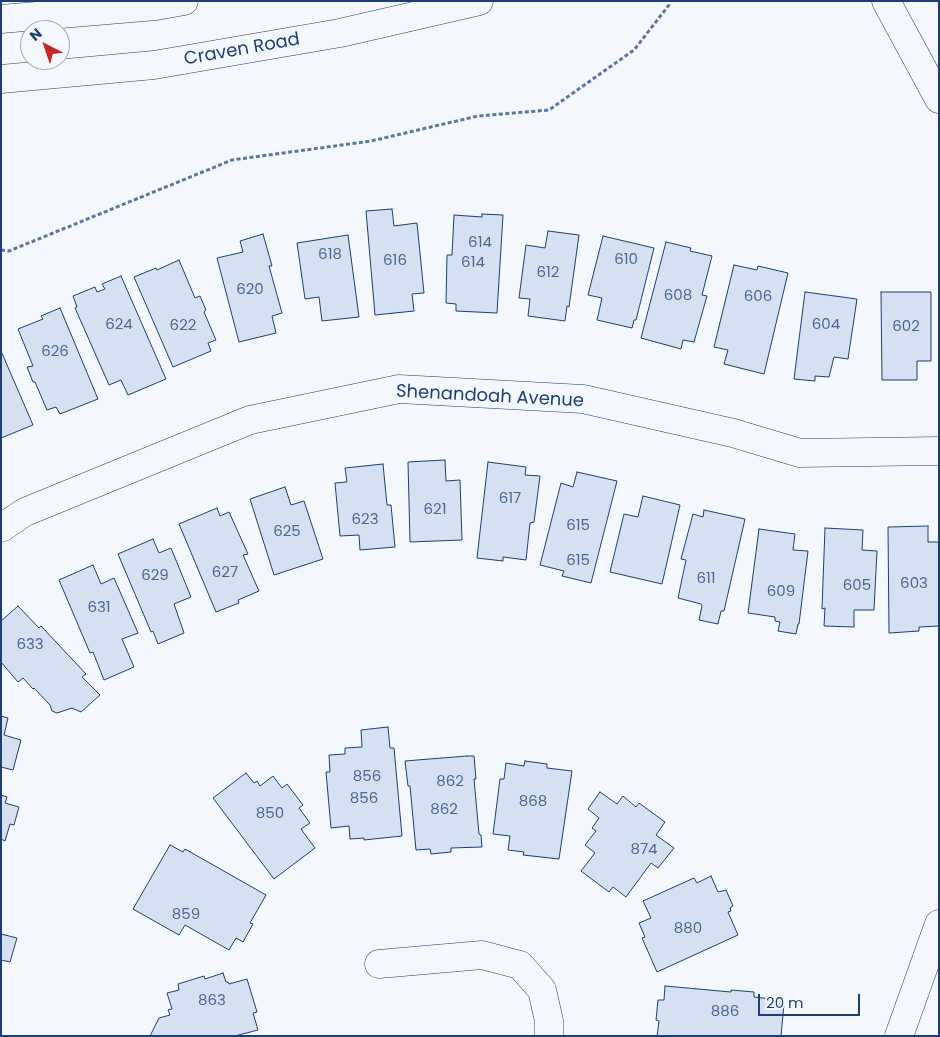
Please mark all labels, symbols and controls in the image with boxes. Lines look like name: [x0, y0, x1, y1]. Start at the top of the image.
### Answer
north arrow: [20, 20, 70, 70]
text: N: [25, 23, 46, 45]
street label: Craven Road: [182, 29, 302, 71]
house number: 614: [468, 234, 492, 252]
house number: 618: [318, 246, 342, 264]
house number: 610: [614, 251, 638, 269]
house number: 616: [383, 252, 407, 270]
house number: 614: [461, 254, 485, 272]
house number: 612: [537, 264, 559, 282]
house number: 620: [236, 281, 264, 299]
house number: 608: [664, 287, 692, 305]
house number: 606: [744, 288, 772, 306]
house number: 624: [105, 316, 133, 334]
house number: 604: [812, 316, 840, 334]
house number: 622: [170, 317, 196, 335]
house number: 602: [892, 318, 920, 336]
house number: 626: [41, 343, 69, 361]
street label: Shenandoah Avenue: [395, 381, 585, 413]
house number: 617: [499, 490, 521, 508]
house number: 621: [424, 501, 446, 519]
house number: 623: [352, 511, 378, 529]
house number: 615: [566, 517, 590, 535]
house number: 625: [273, 523, 301, 541]
house number: 615: [566, 552, 590, 570]
house number: 627: [212, 564, 238, 582]
house number: 629: [141, 567, 169, 585]
house number: 611: [696, 570, 716, 588]
house number: 603: [900, 575, 928, 593]
house number: 605: [843, 577, 871, 595]
house number: 609: [767, 583, 795, 601]
house number: 631: [87, 599, 111, 617]
house number: 633: [16, 636, 44, 654]
house number: 856: [353, 768, 381, 786]
house number: 862: [436, 773, 464, 791]
house number: 856: [350, 790, 378, 808]
house number: 868: [519, 793, 547, 811]
house number: 862: [430, 801, 458, 819]
house number: 850: [256, 805, 284, 823]
house number: 874: [630, 841, 658, 859]
house number: 859: [172, 906, 200, 924]
house number: 880: [674, 920, 702, 938]
scale bar: [760, 984, 862, 1016]
house number: 863: [198, 992, 226, 1010]
text: 20 m: [766, 992, 804, 1013]
house number: 886: [711, 1003, 739, 1021]

